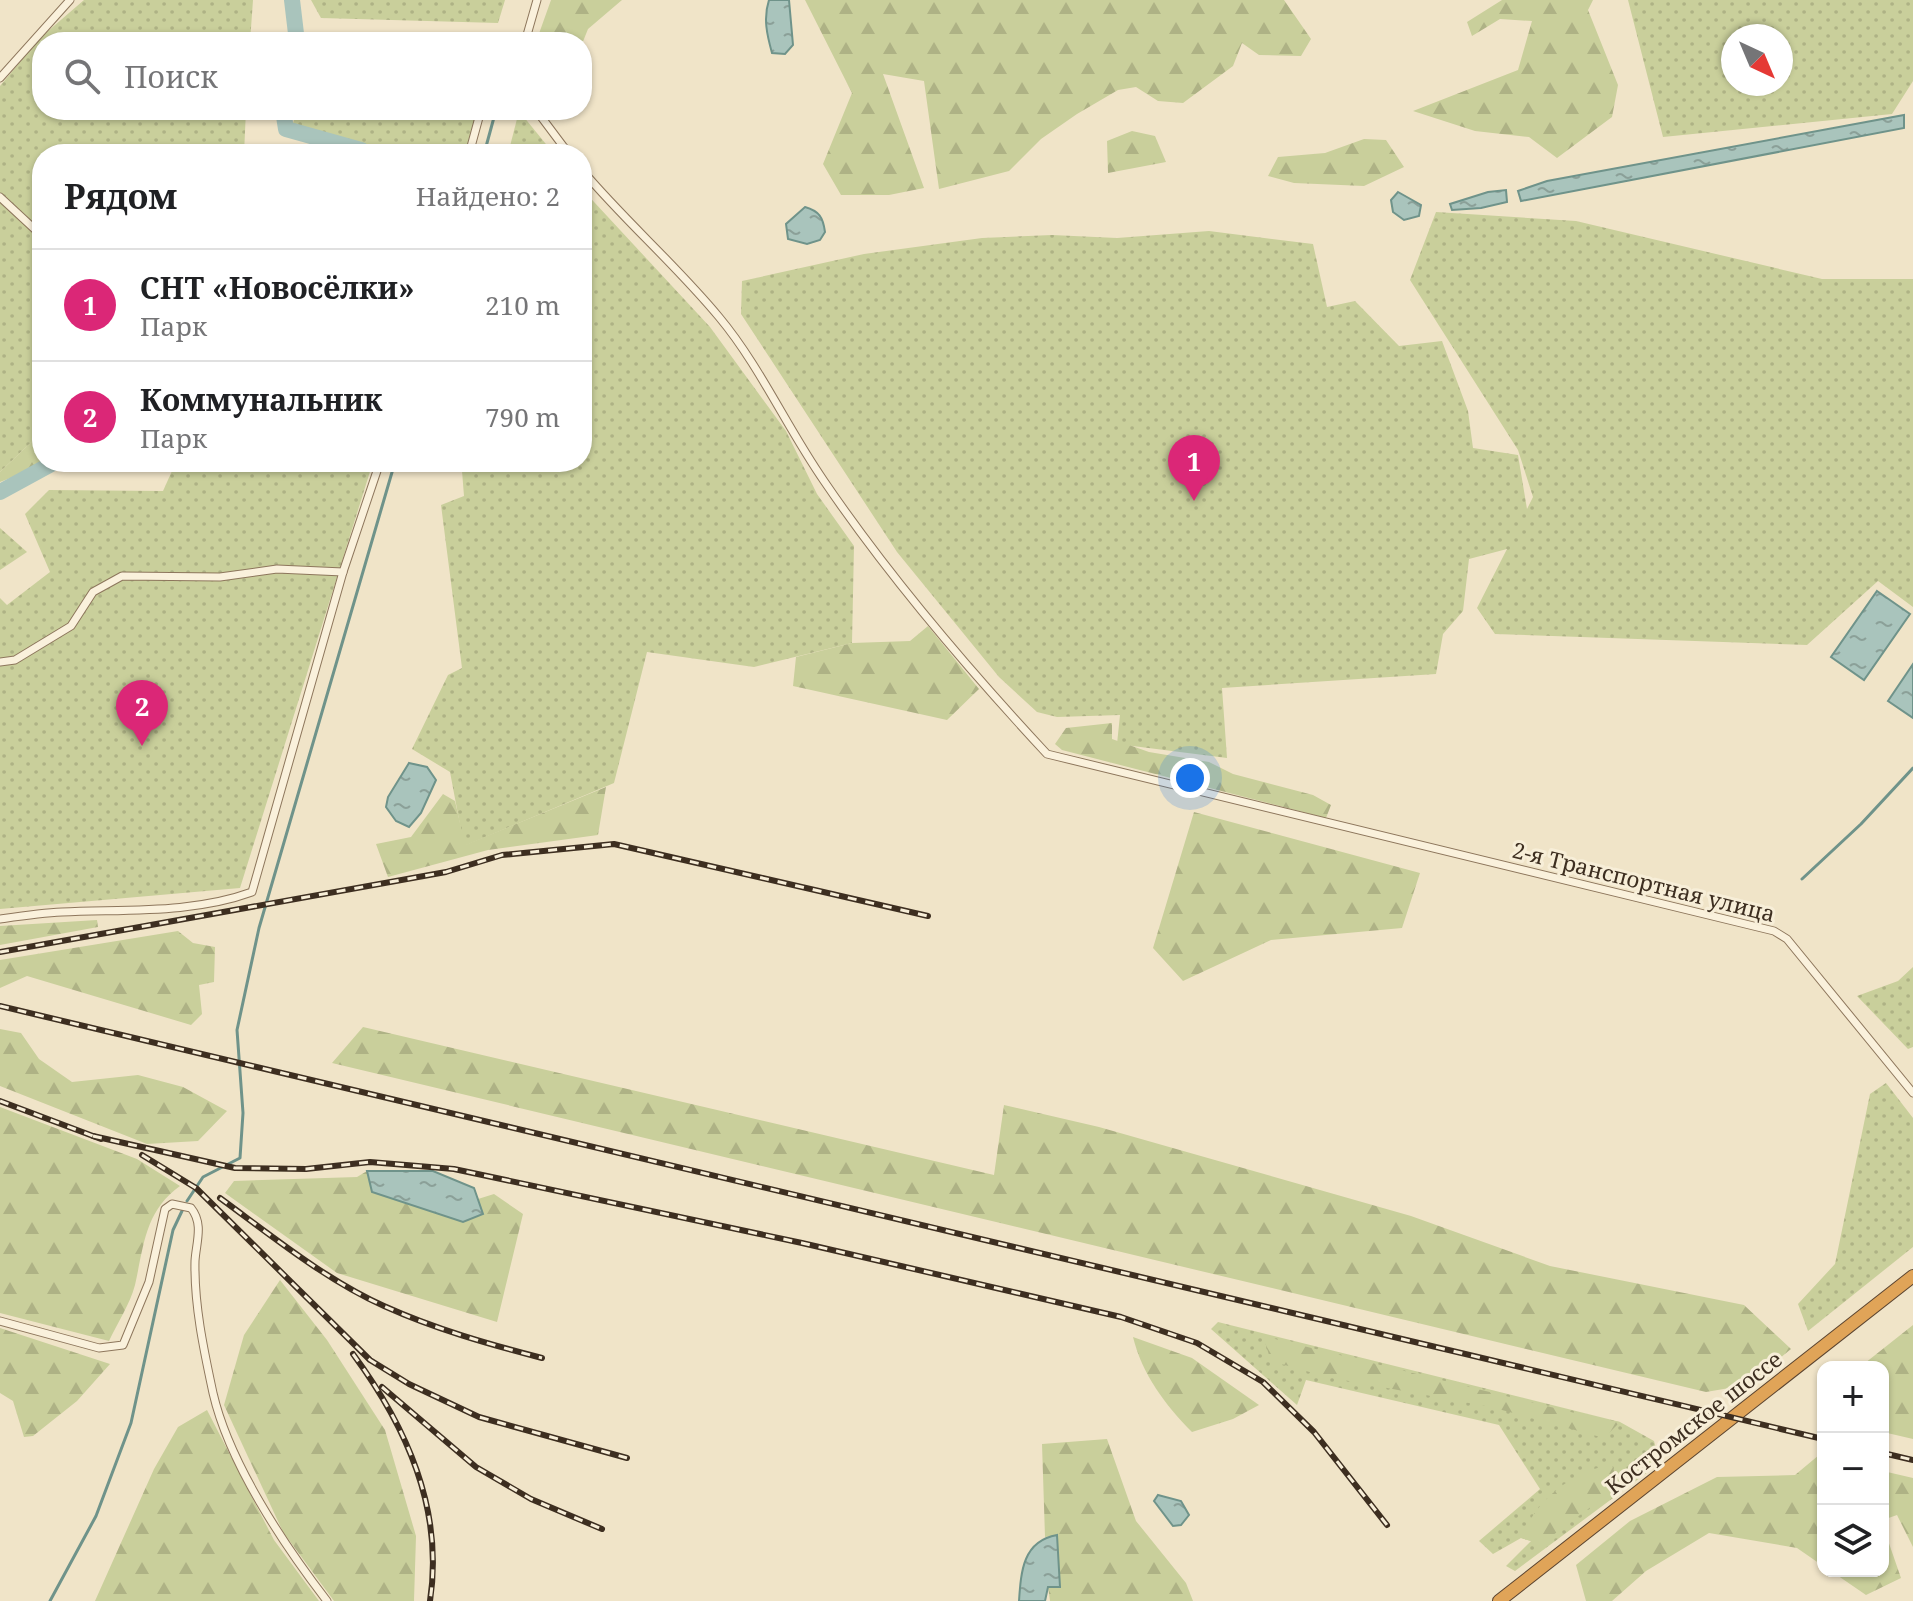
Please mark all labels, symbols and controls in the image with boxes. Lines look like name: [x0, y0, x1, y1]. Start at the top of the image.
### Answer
north arrow: [1721, 24, 1793, 96]
search box: [32, 32, 592, 120]
icon: search: [60, 54, 104, 98]
text: Поиск: [124, 56, 218, 97]
text: Рядом: [64, 173, 177, 219]
text: Найдено: 2: [416, 178, 560, 214]
text: СНТ «Новосёлки»: [140, 267, 415, 308]
text: 1: [83, 287, 97, 323]
text: 210 m: [485, 287, 560, 323]
text: Парк: [140, 308, 207, 344]
text: Коммунальник: [140, 379, 382, 420]
text: 2: [83, 399, 97, 435]
text: 790 m: [485, 399, 560, 435]
text: Парк: [140, 420, 207, 456]
pin: 1: [1168, 435, 1220, 501]
pin: 2: [116, 680, 168, 746]
your location: [1170, 758, 1210, 798]
street label: 2-я Транспортная улица: [1510, 834, 1778, 928]
street label: Костромское шоссе: [1598, 1344, 1788, 1500]
map controls: [1817, 1361, 1889, 1577]
button: +: [1817, 1361, 1889, 1433]
button: −: [1817, 1433, 1889, 1505]
button: layers: [1817, 1505, 1889, 1577]

